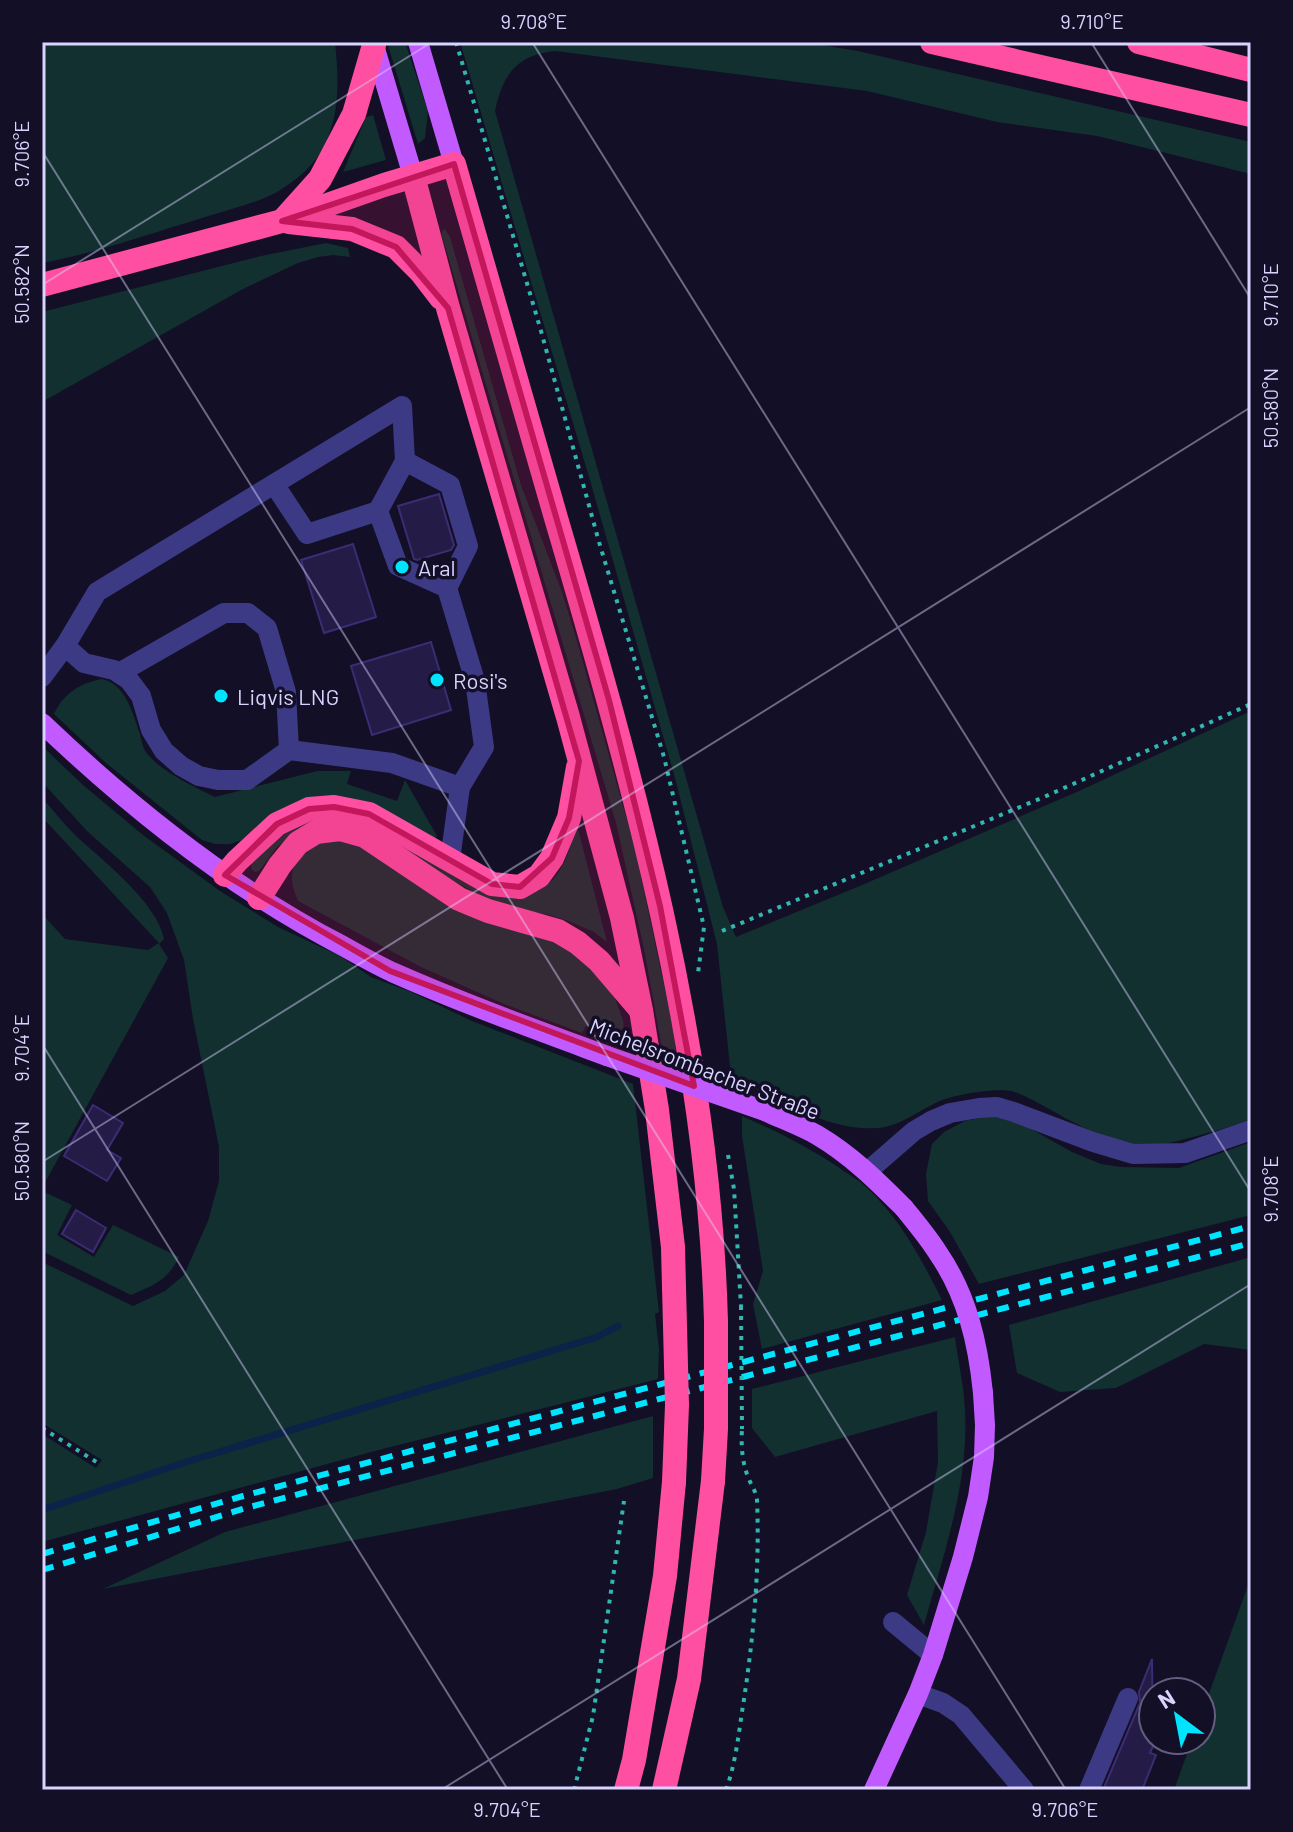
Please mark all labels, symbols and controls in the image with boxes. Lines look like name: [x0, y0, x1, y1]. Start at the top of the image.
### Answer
text: 9.708°E: [501, 9, 567, 33]
text: 9.710°E: [1060, 9, 1124, 33]
text: 9.706°E: [9, 121, 33, 187]
text: 50.582°N: [9, 244, 33, 324]
text: 9.710°E: [1258, 263, 1282, 327]
text: 50.580°N: [1258, 368, 1282, 448]
place label: Aral: [418, 554, 456, 580]
marker: Aral: [393, 558, 411, 576]
place label: Rosi's: [453, 667, 507, 693]
marker: Rosi's: [428, 671, 446, 689]
place label: Liqvis LNG: [237, 683, 339, 709]
marker: Liqvis LNG: [212, 687, 230, 705]
street label: Michelsrombacher Straße: [586, 1012, 824, 1124]
text: 9.704°E: [9, 1014, 33, 1082]
text: 50.580°N: [9, 1121, 33, 1201]
text: 9.708°E: [1258, 1156, 1282, 1222]
north arrow: [1137, 1676, 1217, 1756]
text: N: [1153, 1683, 1179, 1713]
text: 9.704°E: [473, 1797, 541, 1821]
text: 9.706°E: [1032, 1797, 1098, 1821]

